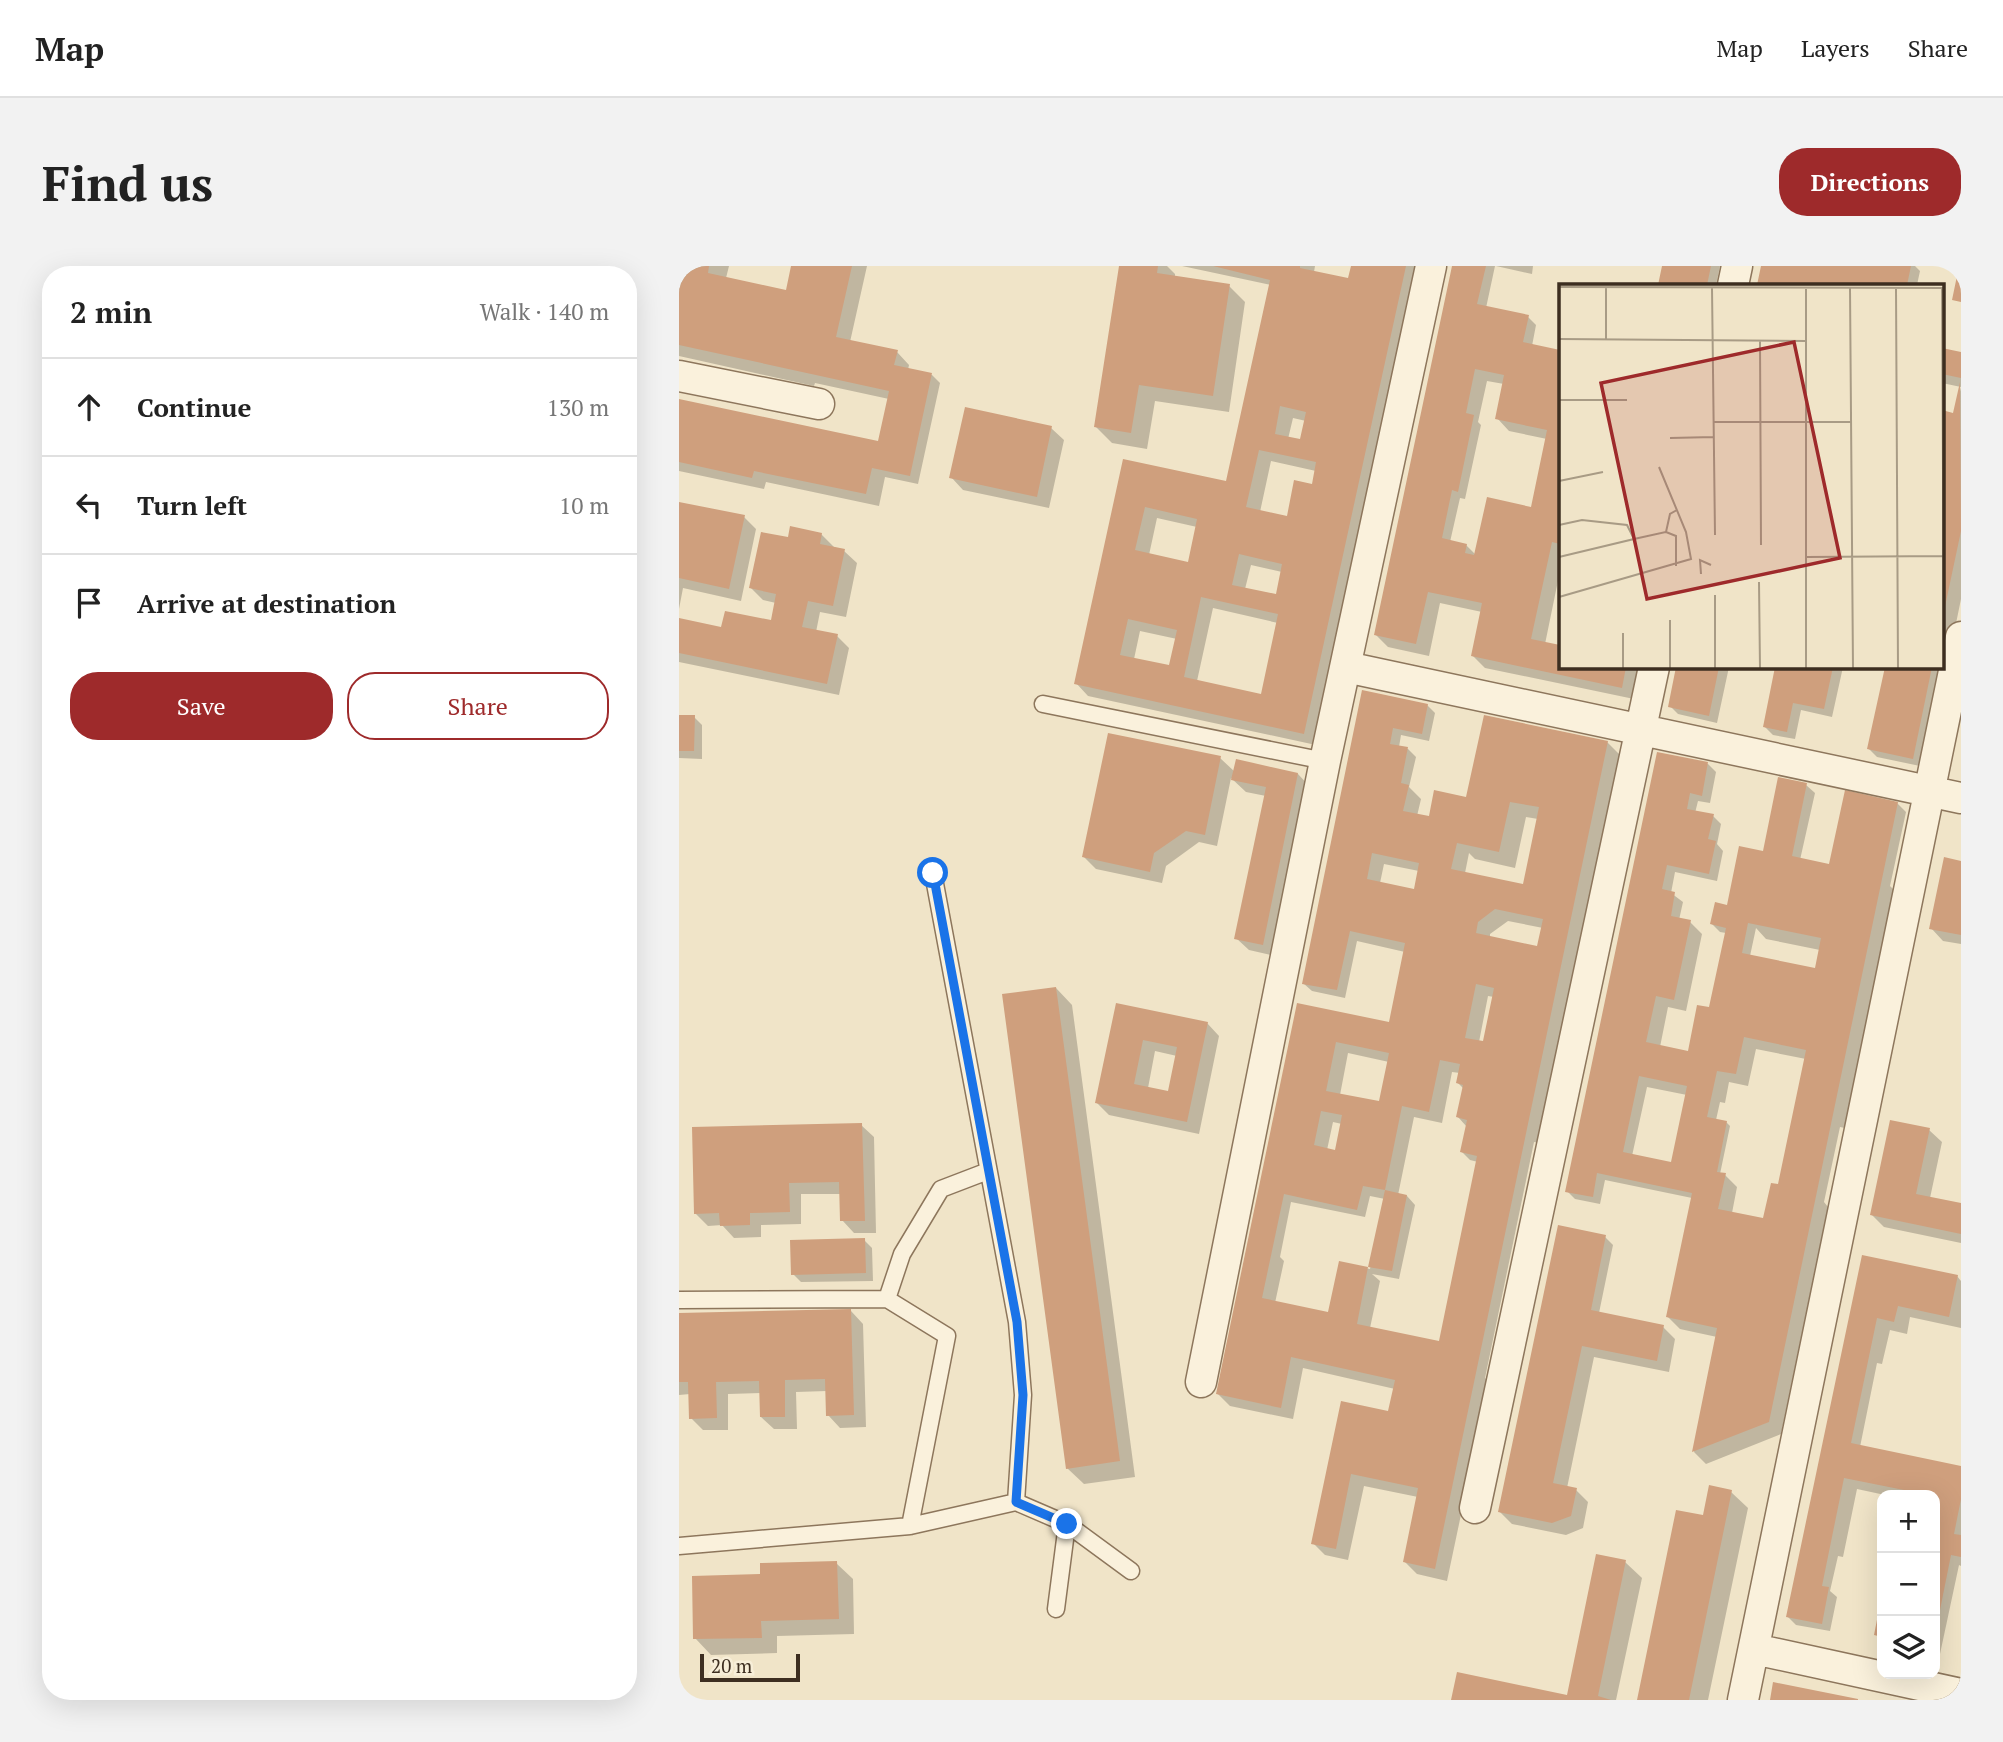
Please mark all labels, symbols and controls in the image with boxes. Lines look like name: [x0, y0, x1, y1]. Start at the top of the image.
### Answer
text: Map: [35, 27, 104, 70]
text: Map: [1716, 32, 1763, 64]
text: Layers: [1801, 32, 1870, 64]
text: Share: [1908, 32, 1968, 64]
button: Directions: [1779, 148, 1961, 216]
text: Find us: [42, 150, 213, 215]
inset map: [1559, 284, 1944, 668]
text: 2 min: [70, 292, 152, 332]
text: Walk · 140 m: [480, 296, 609, 327]
icon: ahead: [70, 388, 108, 426]
text: Continue: [137, 390, 251, 424]
text: 130 m: [547, 392, 609, 423]
icon: left: [70, 486, 108, 524]
text: Turn left: [137, 488, 247, 522]
text: 10 m: [559, 490, 609, 521]
icon: arrive: [70, 584, 108, 622]
text: Arrive at destination: [137, 586, 396, 620]
button: Save: [70, 672, 333, 740]
button: Share: [347, 672, 609, 740]
route start: [917, 857, 948, 888]
map controls: [1877, 1490, 1940, 1679]
button: +: [1877, 1490, 1940, 1553]
route end: [1051, 1508, 1082, 1539]
button: −: [1877, 1553, 1940, 1616]
button: layers: [1877, 1616, 1940, 1679]
scale bar: [700, 1651, 800, 1683]
text: 20 m: [711, 1653, 752, 1678]

